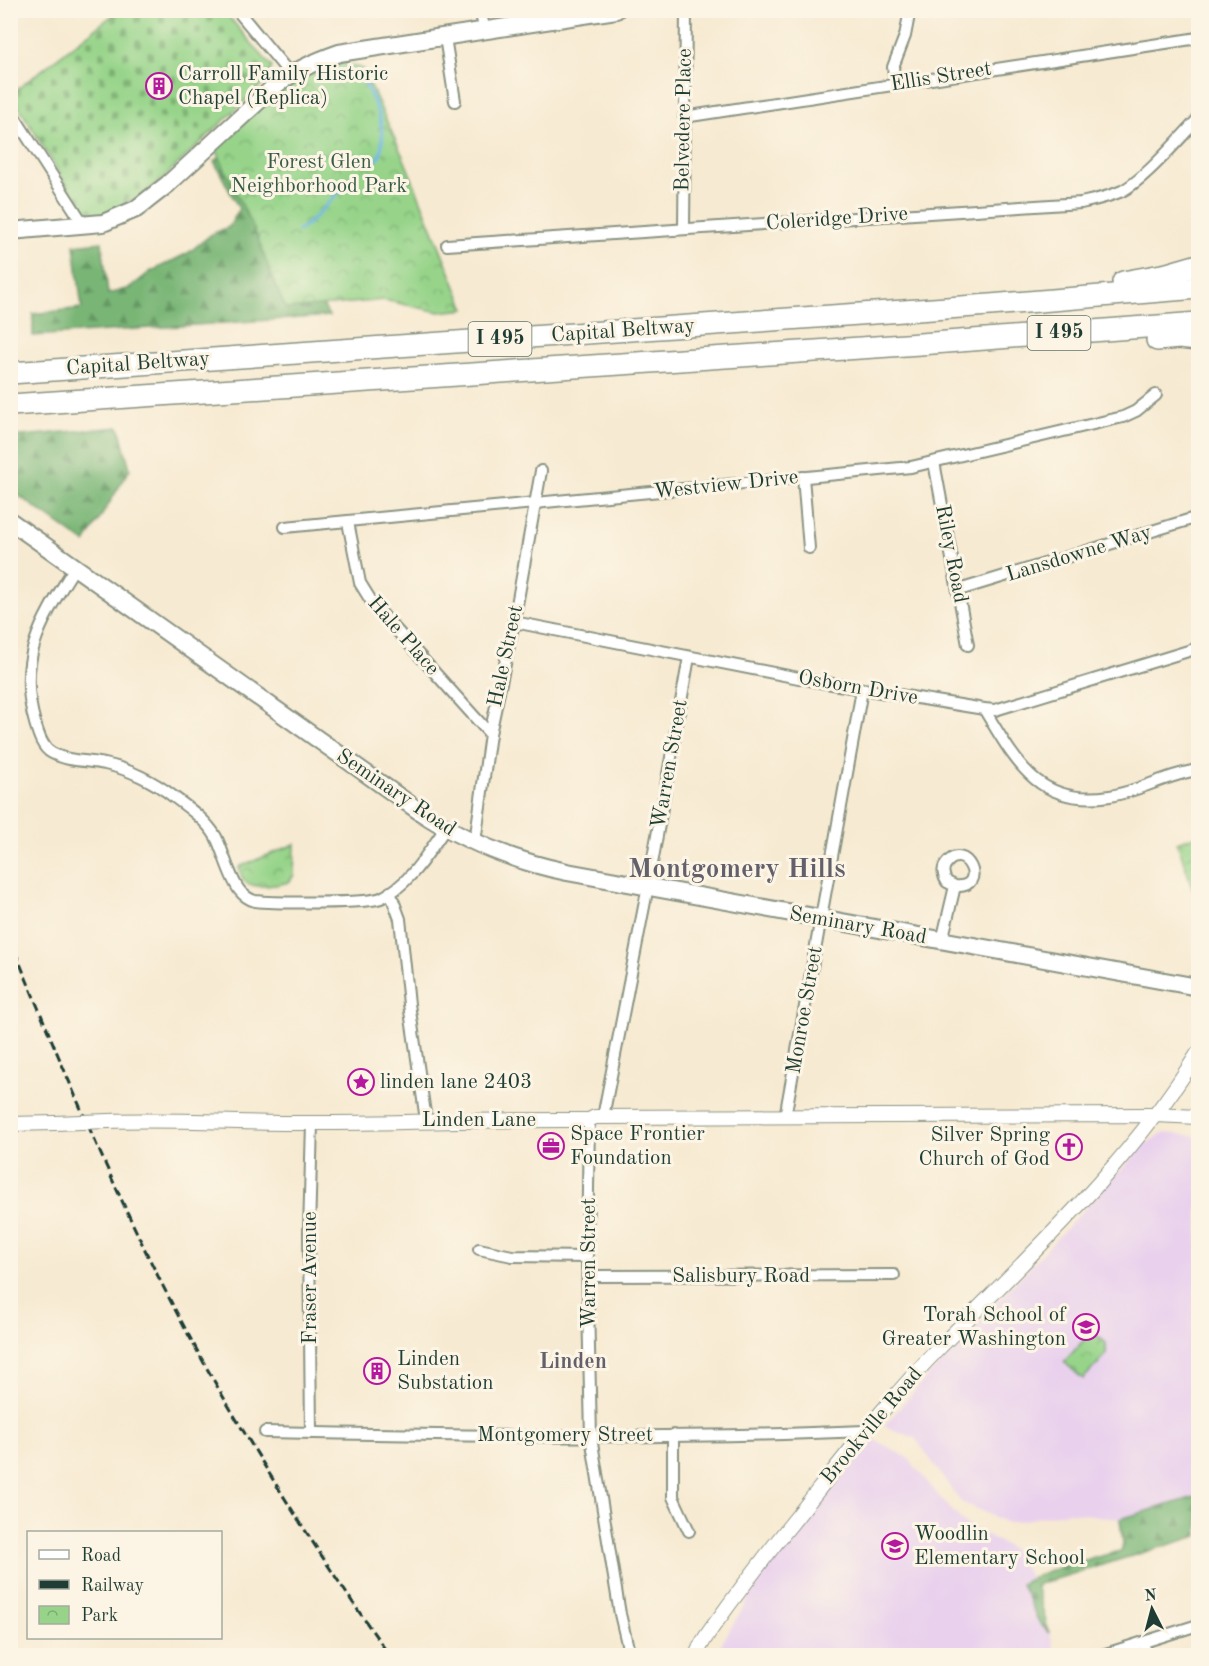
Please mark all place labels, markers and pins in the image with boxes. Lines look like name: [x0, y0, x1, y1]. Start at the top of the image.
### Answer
place label: Carroll Family Historic Chapel (Replica): [178, 64, 388, 109]
building icon: Carroll Family Historic Chapel (Replica): [144, 71, 174, 101]
place icon: linden lane 2403: [346, 1067, 376, 1097]
place label: linden lane 2403: [380, 1072, 532, 1093]
place label: Space Frontier Foundation: [570, 1124, 705, 1169]
place label: Silver Spring Church of God: [918, 1125, 1051, 1170]
office icon: Space Frontier Foundation: [536, 1131, 566, 1161]
church icon: Silver Spring Church of God: [1054, 1132, 1084, 1162]
place label: Torah School of Greater Washington: [882, 1305, 1067, 1350]
school or university icon: Torah School of Greater Washington: [1071, 1312, 1101, 1342]
place label: Linden Substation: [397, 1349, 494, 1394]
building icon: Linden Substation: [362, 1356, 392, 1386]
place label: Woodlin Elementary School: [914, 1524, 1085, 1569]
school or university icon: Woodlin Elementary School: [880, 1531, 910, 1561]

